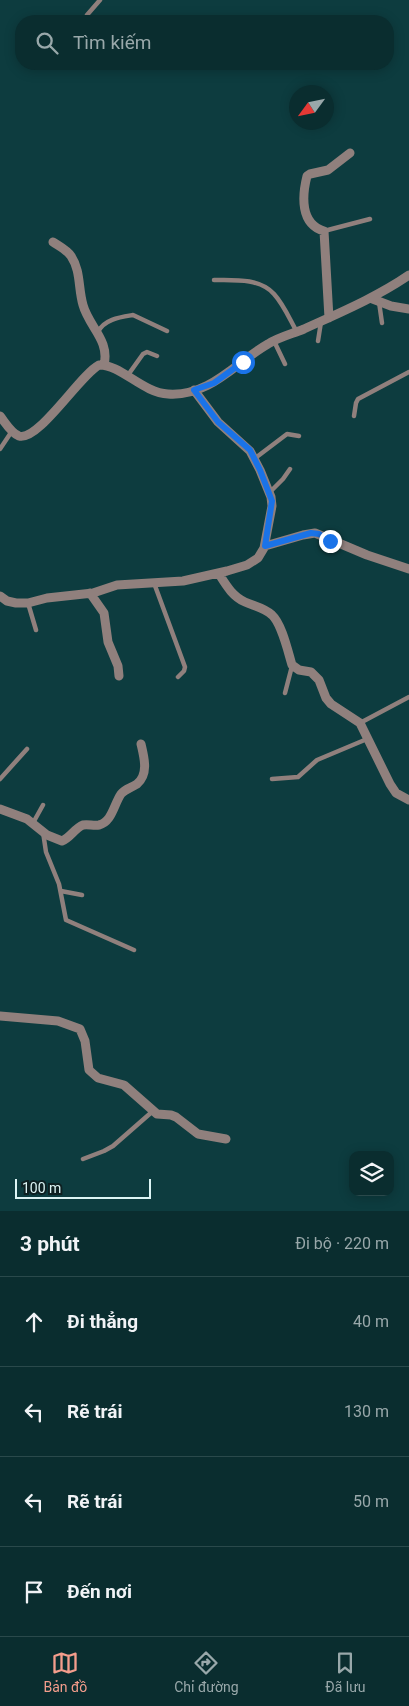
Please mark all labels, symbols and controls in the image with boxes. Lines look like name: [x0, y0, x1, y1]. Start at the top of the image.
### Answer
search box: [15, 15, 394, 70]
icon: search: [33, 29, 61, 57]
text: Tìm kiếm: [73, 31, 151, 54]
north arrow: [289, 85, 334, 130]
route start: [232, 351, 255, 374]
route end: [319, 530, 342, 553]
map controls: [349, 1151, 394, 1196]
button: layers: [349, 1151, 394, 1196]
scale bar: [15, 1176, 151, 1199]
text: 100 m: [22, 1180, 61, 1196]
text: 3 phút: [20, 1232, 80, 1256]
text: Đi bộ · 220 m: [295, 1234, 389, 1253]
icon: ahead: [20, 1308, 48, 1336]
text: Đi thẳng: [67, 1310, 138, 1333]
text: 40 m: [353, 1312, 389, 1331]
icon: left: [20, 1398, 48, 1426]
text: Rẽ trái: [67, 1400, 122, 1423]
text: 130 m: [344, 1402, 389, 1421]
icon: left: [20, 1488, 48, 1516]
text: Rẽ trái: [67, 1490, 122, 1513]
text: 50 m: [353, 1492, 389, 1511]
icon: arrive: [20, 1578, 48, 1606]
text: Đến nơi: [67, 1580, 132, 1603]
tab: Bản đồ: [43, 1649, 87, 1695]
tab: Chỉ đường: [174, 1649, 239, 1695]
tab: Đã lưu: [325, 1649, 366, 1695]

